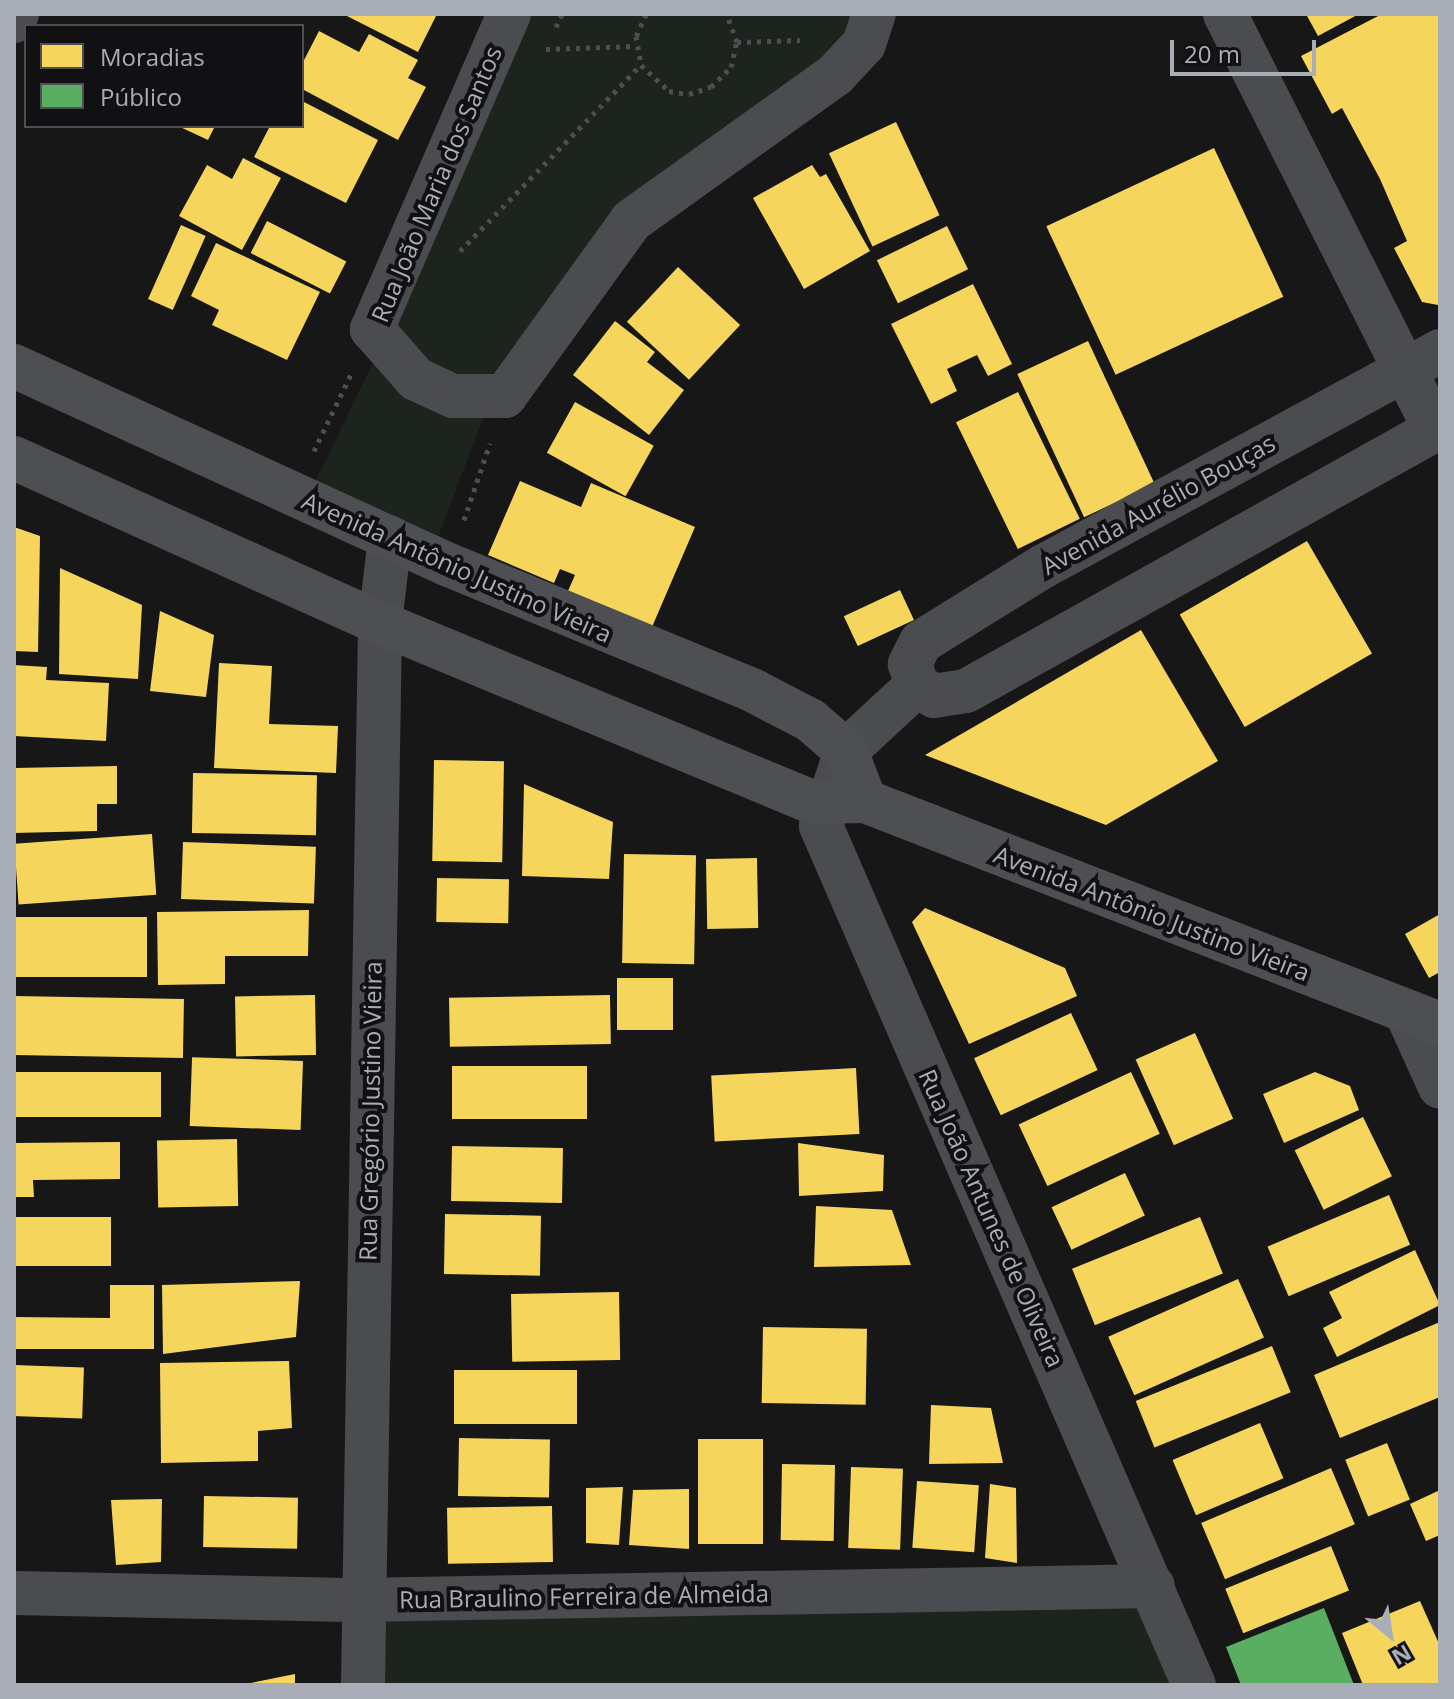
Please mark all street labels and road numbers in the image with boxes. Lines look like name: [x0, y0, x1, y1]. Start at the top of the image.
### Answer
street label: Rua João Maria dos Santos: [365, 42, 507, 326]
street label: Avenida Aurélio Bouças: [1036, 428, 1280, 580]
street label: Avenida Antônio Justino Vieira: [298, 486, 616, 648]
street label: Avenida Antônio Justino Vieira: [990, 839, 1314, 987]
street label: Rua Gregório Justino Vieira: [353, 961, 387, 1261]
street label: Rua João Antunes de Oliveira: [913, 1065, 1071, 1371]
street label: Rua Braulino Ferreira de Almeida: [399, 1578, 769, 1614]

